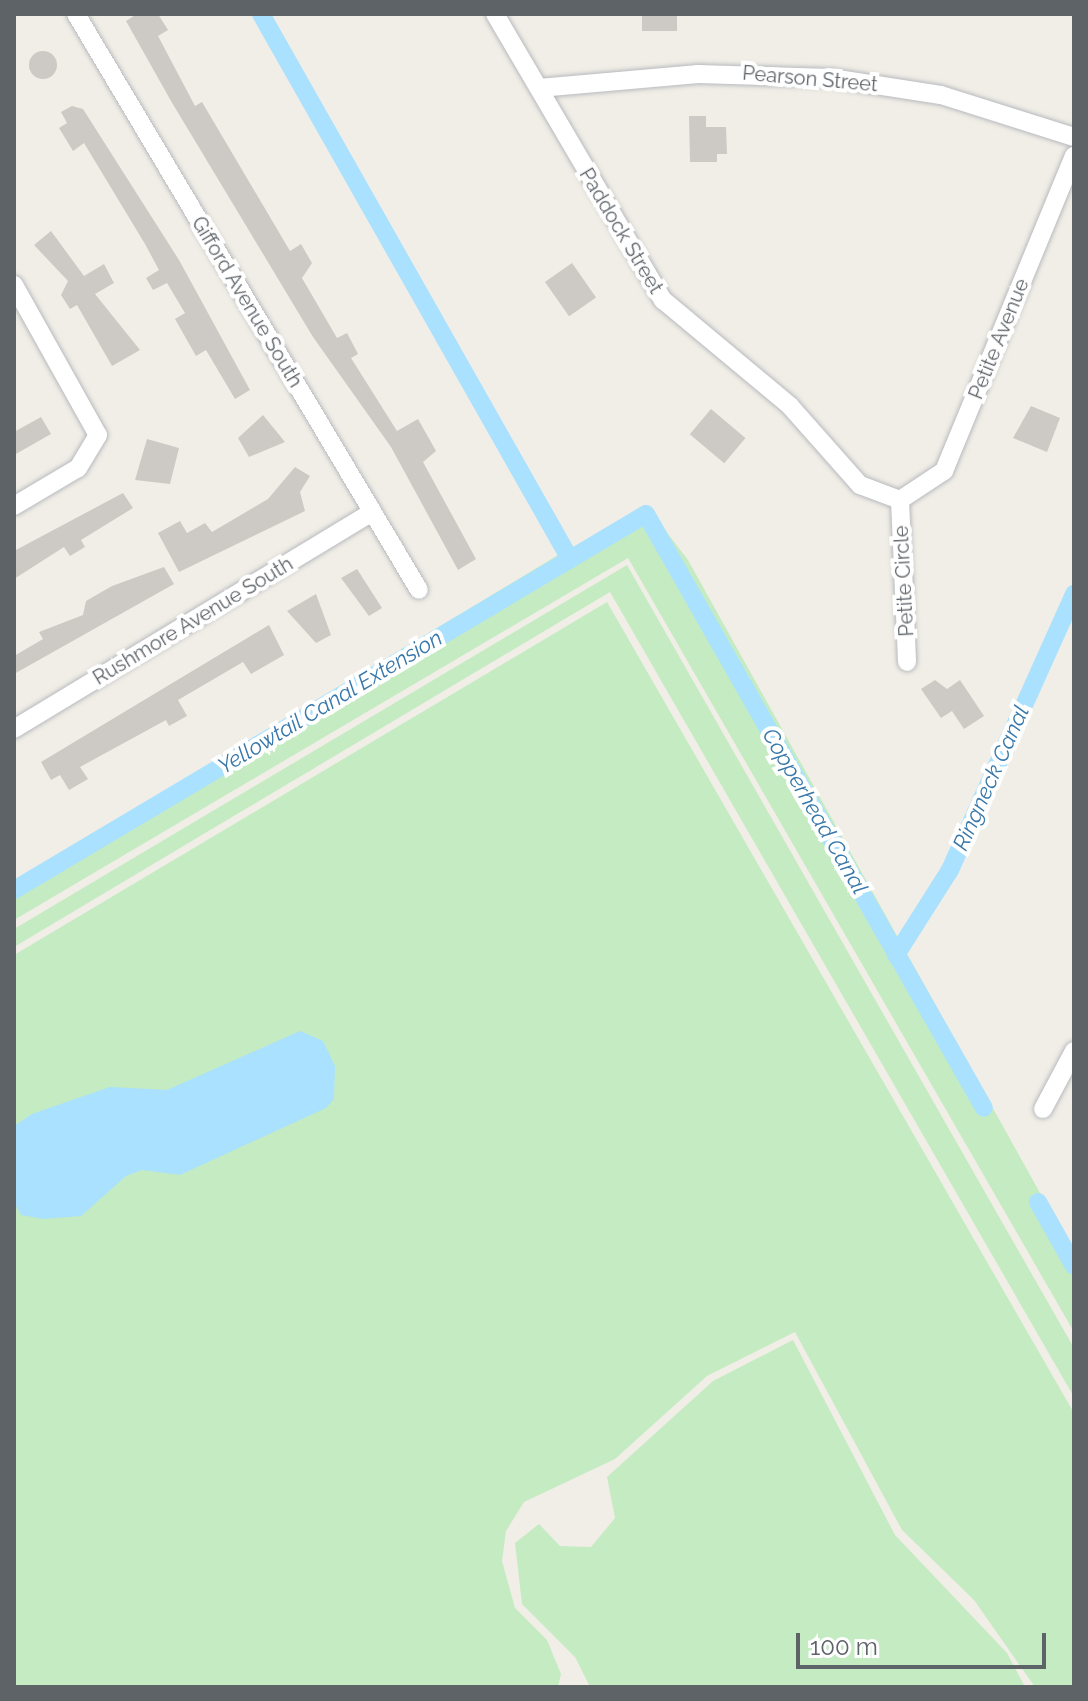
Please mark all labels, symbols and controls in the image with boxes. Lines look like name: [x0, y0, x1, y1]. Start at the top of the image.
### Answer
street label: Pearson Street: [741, 61, 879, 97]
street label: Paddock Street: [574, 164, 668, 298]
street label: Gifford Avenue South: [186, 212, 308, 392]
street label: Petite Avenue: [964, 275, 1034, 403]
street label: Petite Circle: [889, 525, 919, 637]
street label: Rushmore Avenue South: [88, 552, 298, 690]
water label: Yellowtail Canal Extension: [213, 624, 447, 780]
water label: Ringneck Canal: [947, 702, 1035, 854]
water label: Copperhead Canal: [757, 723, 873, 899]
scale bar: [800, 1617, 1050, 1667]
text: 100 m: [810, 1632, 878, 1661]

